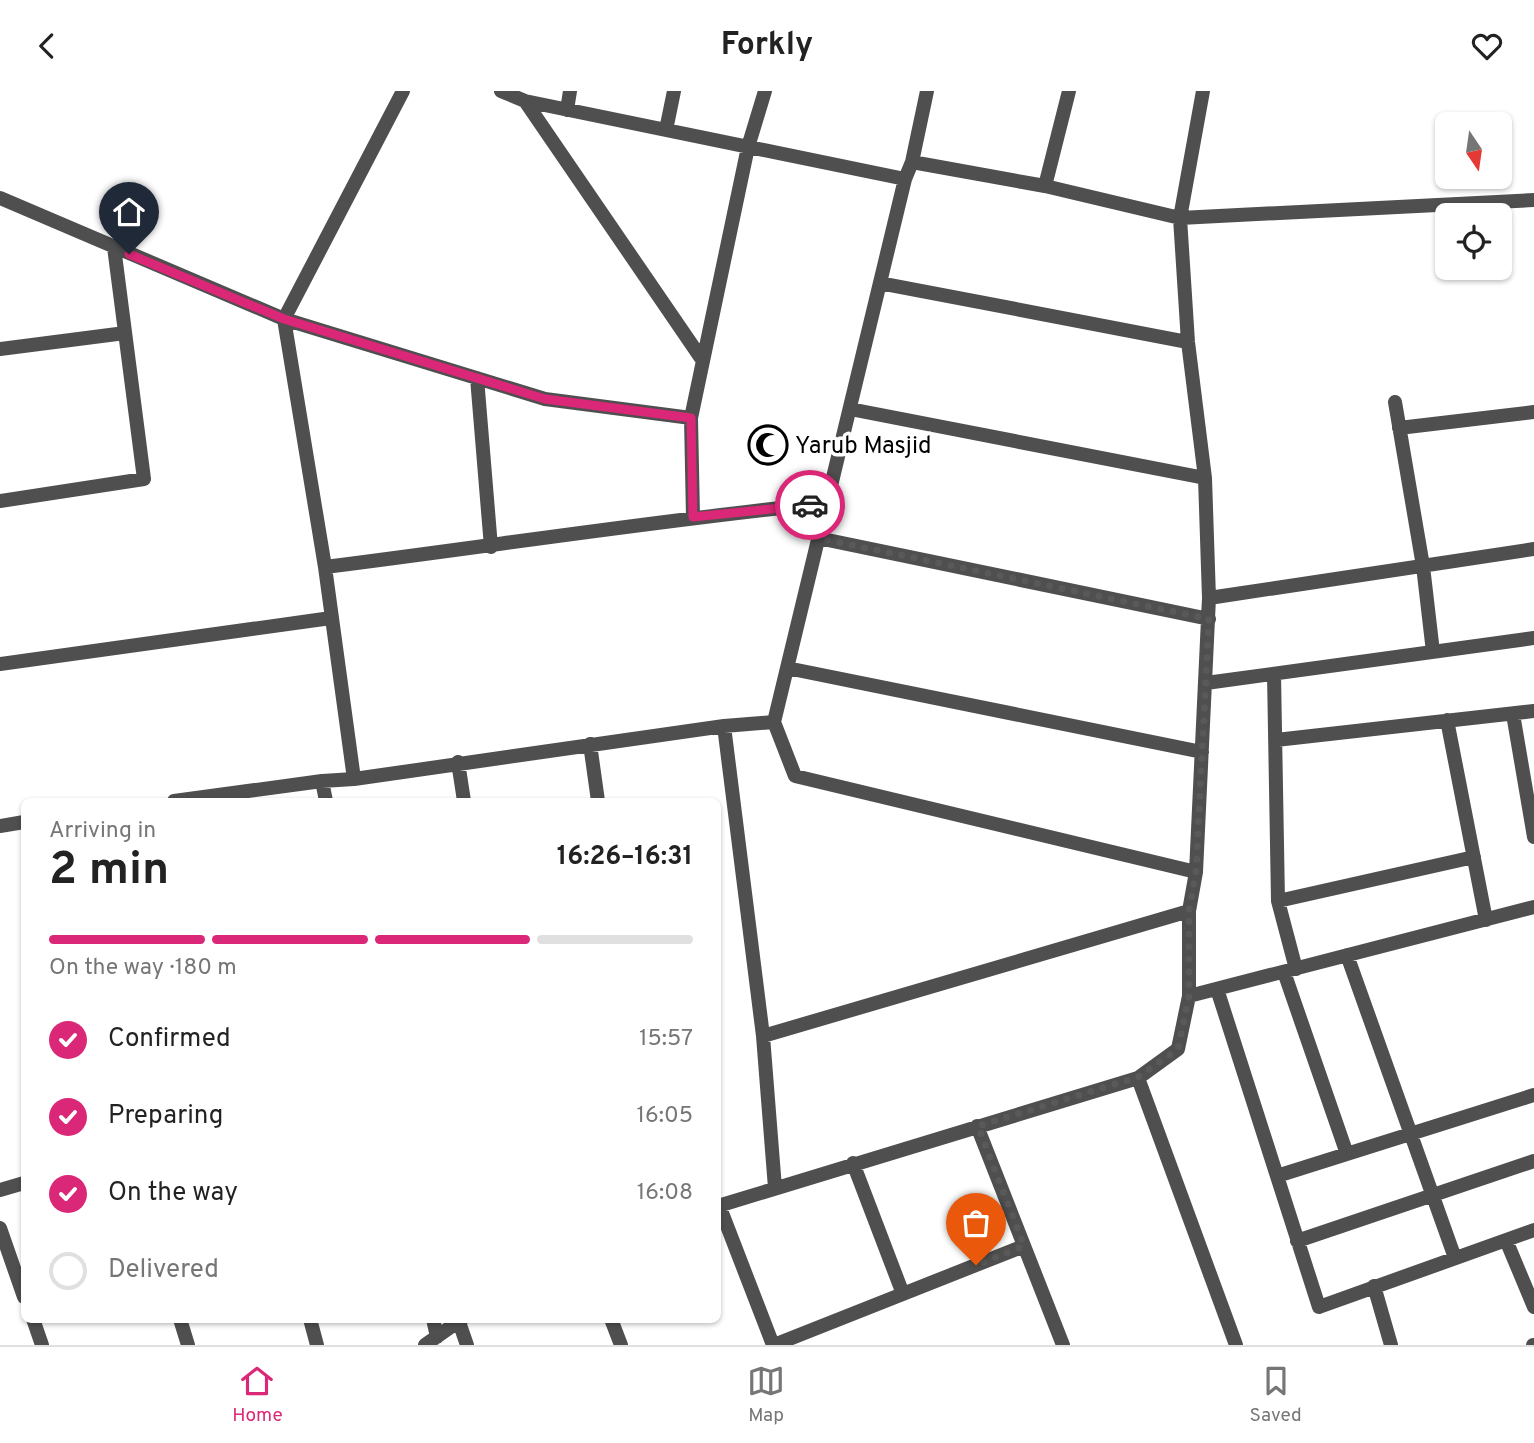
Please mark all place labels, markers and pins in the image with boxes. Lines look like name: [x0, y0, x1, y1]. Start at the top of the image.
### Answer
pin: [99, 182, 159, 254]
mosque icon: Yarub Masjid: [747, 424, 789, 466]
place label: Yarub Masjid: [795, 432, 932, 462]
pin: [946, 1193, 1006, 1265]

